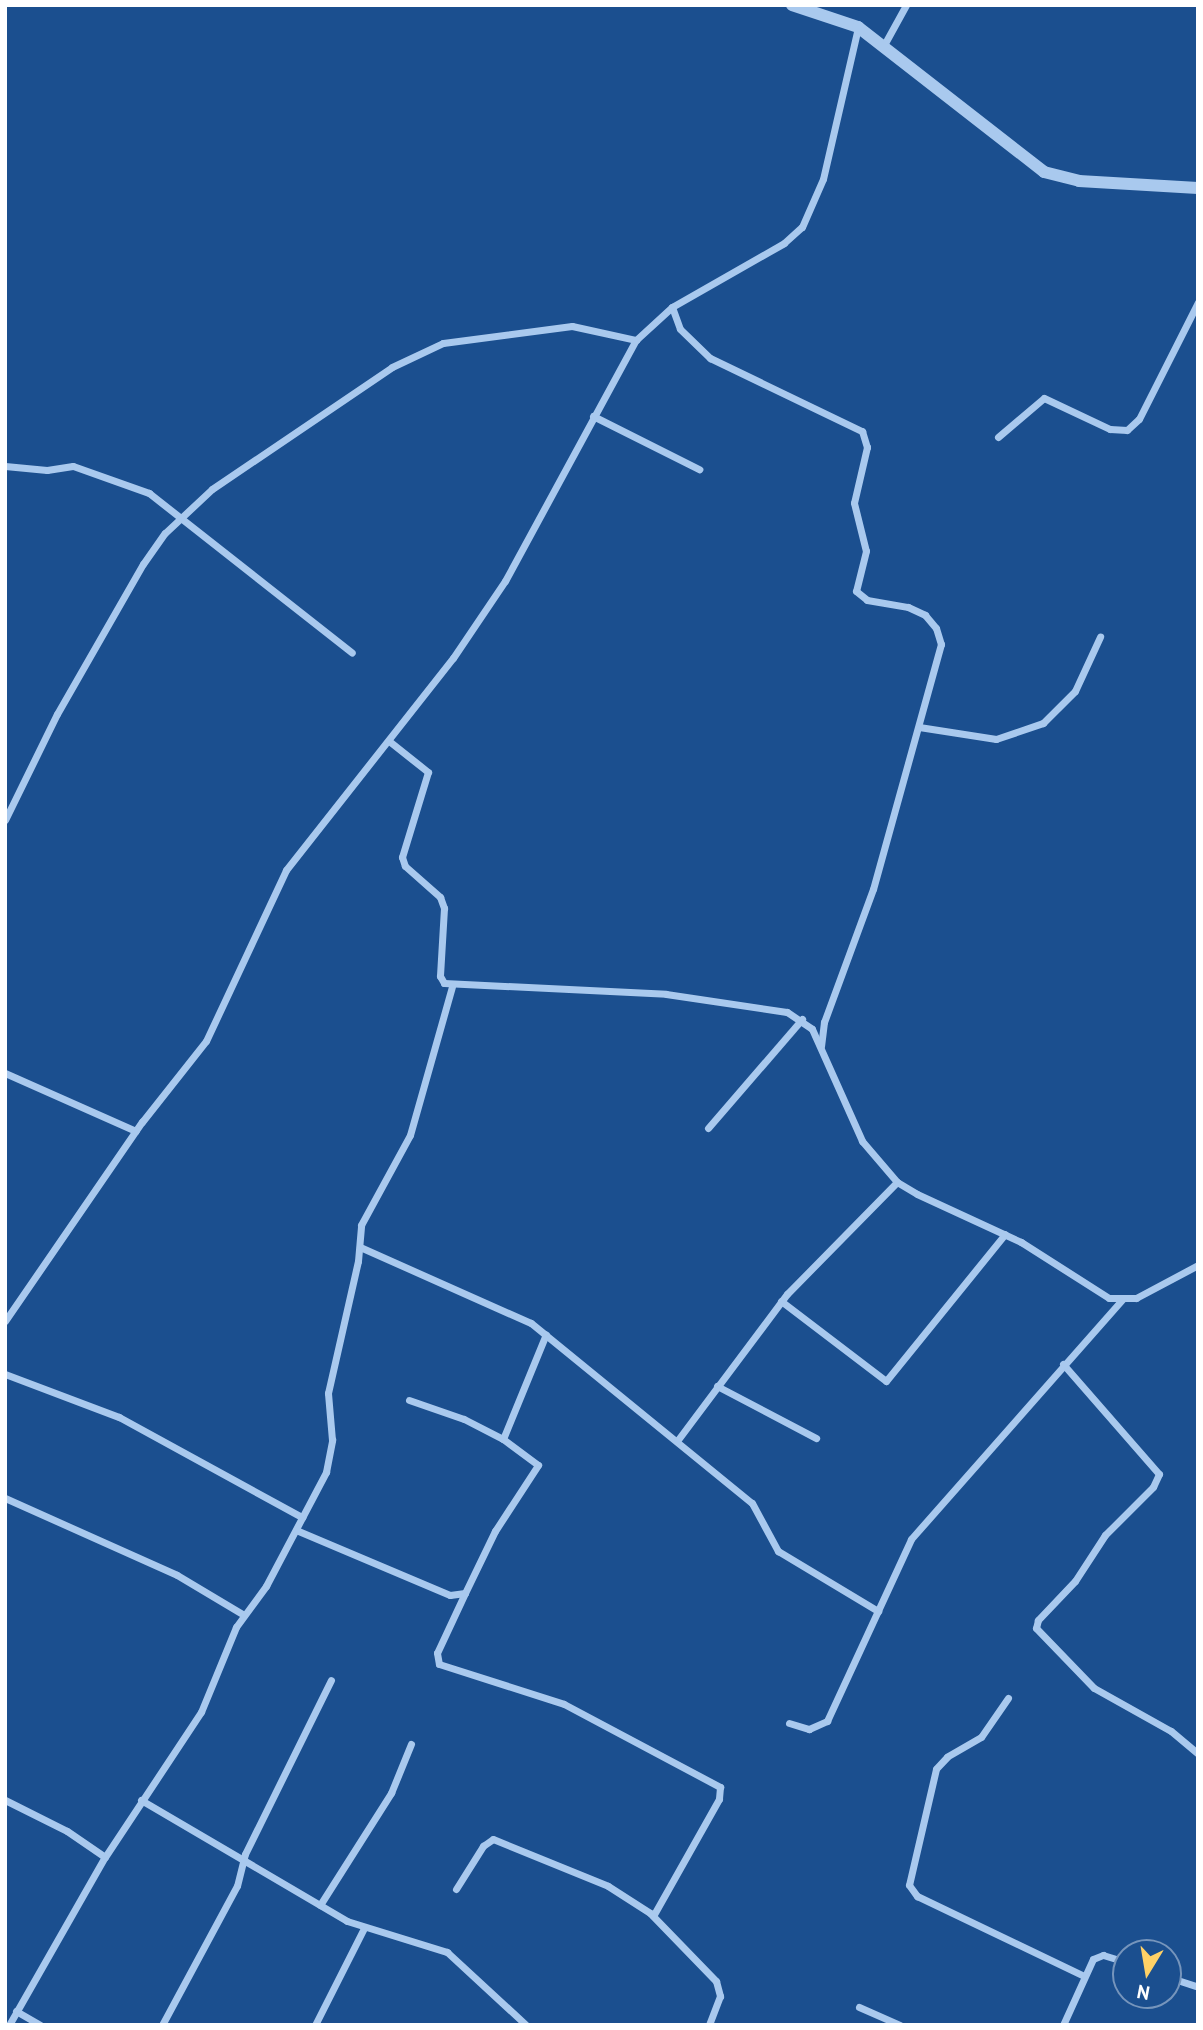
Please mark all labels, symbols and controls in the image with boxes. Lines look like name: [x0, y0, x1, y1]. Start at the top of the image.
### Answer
north arrow: [1112, 1939, 1182, 2009]
text: N: [1135, 1980, 1152, 2006]

